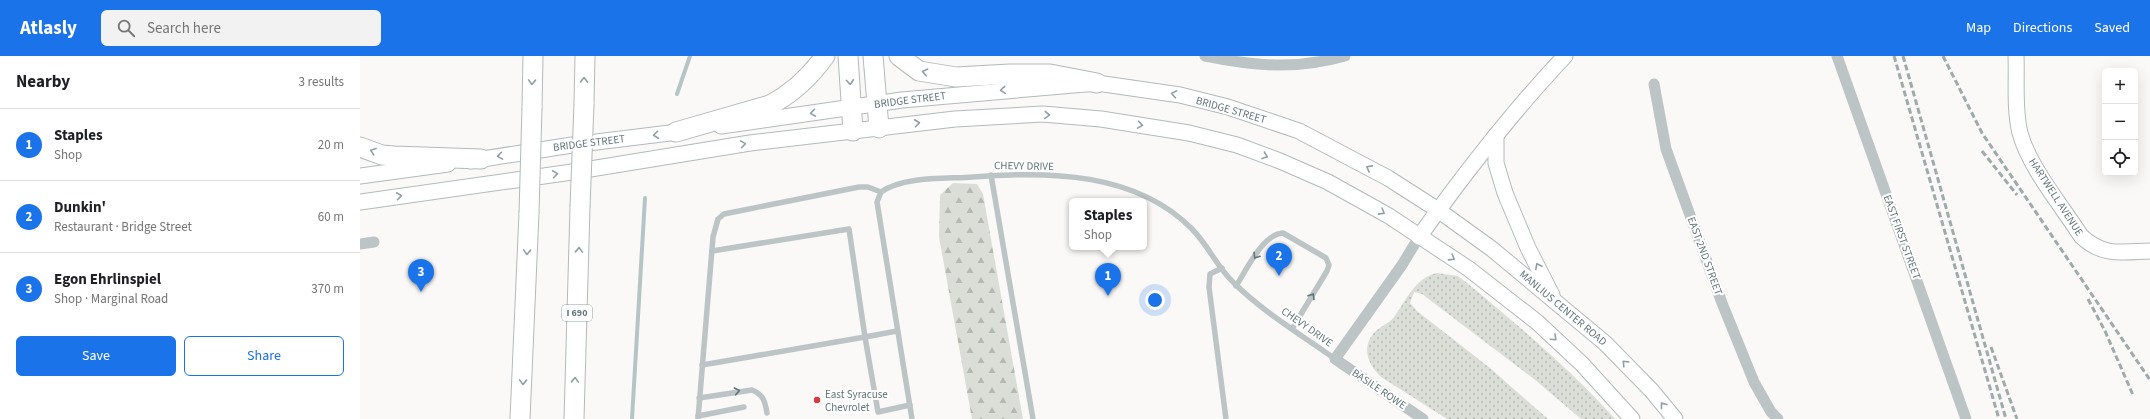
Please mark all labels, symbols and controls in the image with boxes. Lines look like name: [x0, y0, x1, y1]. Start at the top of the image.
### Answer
search box: [101, 10, 381, 46]
text: Atlasly: [20, 15, 77, 42]
icon: search: [115, 17, 137, 39]
text: Search here: [147, 18, 221, 39]
text: Map: [1966, 18, 1991, 38]
text: Directions: [2013, 18, 2072, 38]
text: Saved: [2094, 18, 2130, 38]
one-way arrow: [922, 68, 929, 76]
map controls: [2102, 68, 2138, 176]
button: +: [2102, 68, 2138, 104]
text: Nearby: [16, 70, 70, 94]
text: 3 results: [299, 73, 344, 91]
one-way arrow: [580, 77, 589, 83]
one-way arrow: [528, 79, 537, 85]
one-way arrow: [845, 79, 854, 85]
one-way arrow: [999, 85, 1006, 94]
street label: BRIDGE STREET: [873, 88, 947, 112]
one-way arrow: [1171, 91, 1177, 99]
street label: BRIDGE STREET: [1194, 93, 1268, 127]
button: −: [2102, 104, 2138, 140]
one-way arrow: [810, 108, 816, 117]
one-way arrow: [1044, 111, 1050, 119]
one-way arrow: [914, 119, 920, 128]
one-way arrow: [1137, 120, 1143, 129]
text: Staples: [54, 125, 103, 146]
one-way arrow: [653, 130, 659, 139]
street label: BRIDGE STREET: [552, 131, 626, 155]
text: 1: [26, 136, 32, 154]
text: 20 m: [318, 136, 344, 154]
one-way arrow: [740, 140, 746, 149]
button: locate: [2102, 140, 2138, 176]
text: Shop: [54, 146, 82, 164]
one-way arrow: [369, 148, 376, 156]
one-way arrow: [497, 151, 503, 160]
one-way arrow: [1262, 151, 1269, 159]
street label: HARTWELL AVENUE: [2025, 155, 2087, 239]
street label: CHEVY DRIVE: [994, 158, 1054, 174]
one-way arrow: [1366, 165, 1373, 173]
one-way arrow: [552, 170, 558, 179]
one-way arrow: [396, 192, 402, 201]
street label: EAST FIRST STREET: [1880, 193, 1924, 281]
text: Dunkin': [54, 197, 106, 218]
popup: [1069, 198, 1147, 250]
text: Staples: [1084, 205, 1132, 226]
text: 2: [26, 208, 32, 226]
text: 60 m: [318, 208, 344, 226]
one-way arrow: [1378, 208, 1385, 215]
street label: EAST 2ND STREET: [1684, 215, 1726, 297]
text: Restaurant · Bridge Street: [54, 218, 192, 236]
text: Shop: [1084, 226, 1112, 244]
pin: 2: [1266, 243, 1292, 276]
one-way arrow: [575, 247, 583, 253]
one-way arrow: [523, 249, 532, 255]
one-way arrow: [1253, 252, 1261, 259]
one-way arrow: [1448, 253, 1455, 260]
pin: 3: [408, 259, 434, 292]
pin: 1: [1095, 263, 1121, 296]
one-way arrow: [1535, 263, 1542, 271]
street label: MANLIUS CENTER ROAD: [1516, 267, 1610, 349]
text: Egon Ehrlinspiel: [54, 269, 161, 290]
text: 3: [26, 280, 32, 298]
text: 370 m: [311, 280, 344, 298]
text: Shop · Marginal Road: [54, 290, 168, 308]
your location: [1145, 290, 1165, 310]
one-way arrow: [1307, 293, 1314, 300]
street label: CHEVY DRIVE: [1278, 304, 1336, 350]
road number: I 690: [562, 305, 592, 321]
one-way arrow: [1549, 334, 1557, 341]
button: Save: [16, 336, 176, 376]
button: Share: [184, 336, 344, 376]
one-way arrow: [1622, 360, 1630, 368]
street label: BASILE ROWE: [1349, 365, 1409, 413]
one-way arrow: [571, 377, 579, 383]
one-way arrow: [518, 379, 527, 385]
place label: East Syracuse Chevrolet: [825, 387, 888, 415]
one-way arrow: [734, 388, 741, 396]
marker: East Syracuse Chevrolet: [812, 395, 822, 405]
one-way arrow: [1661, 402, 1668, 409]

